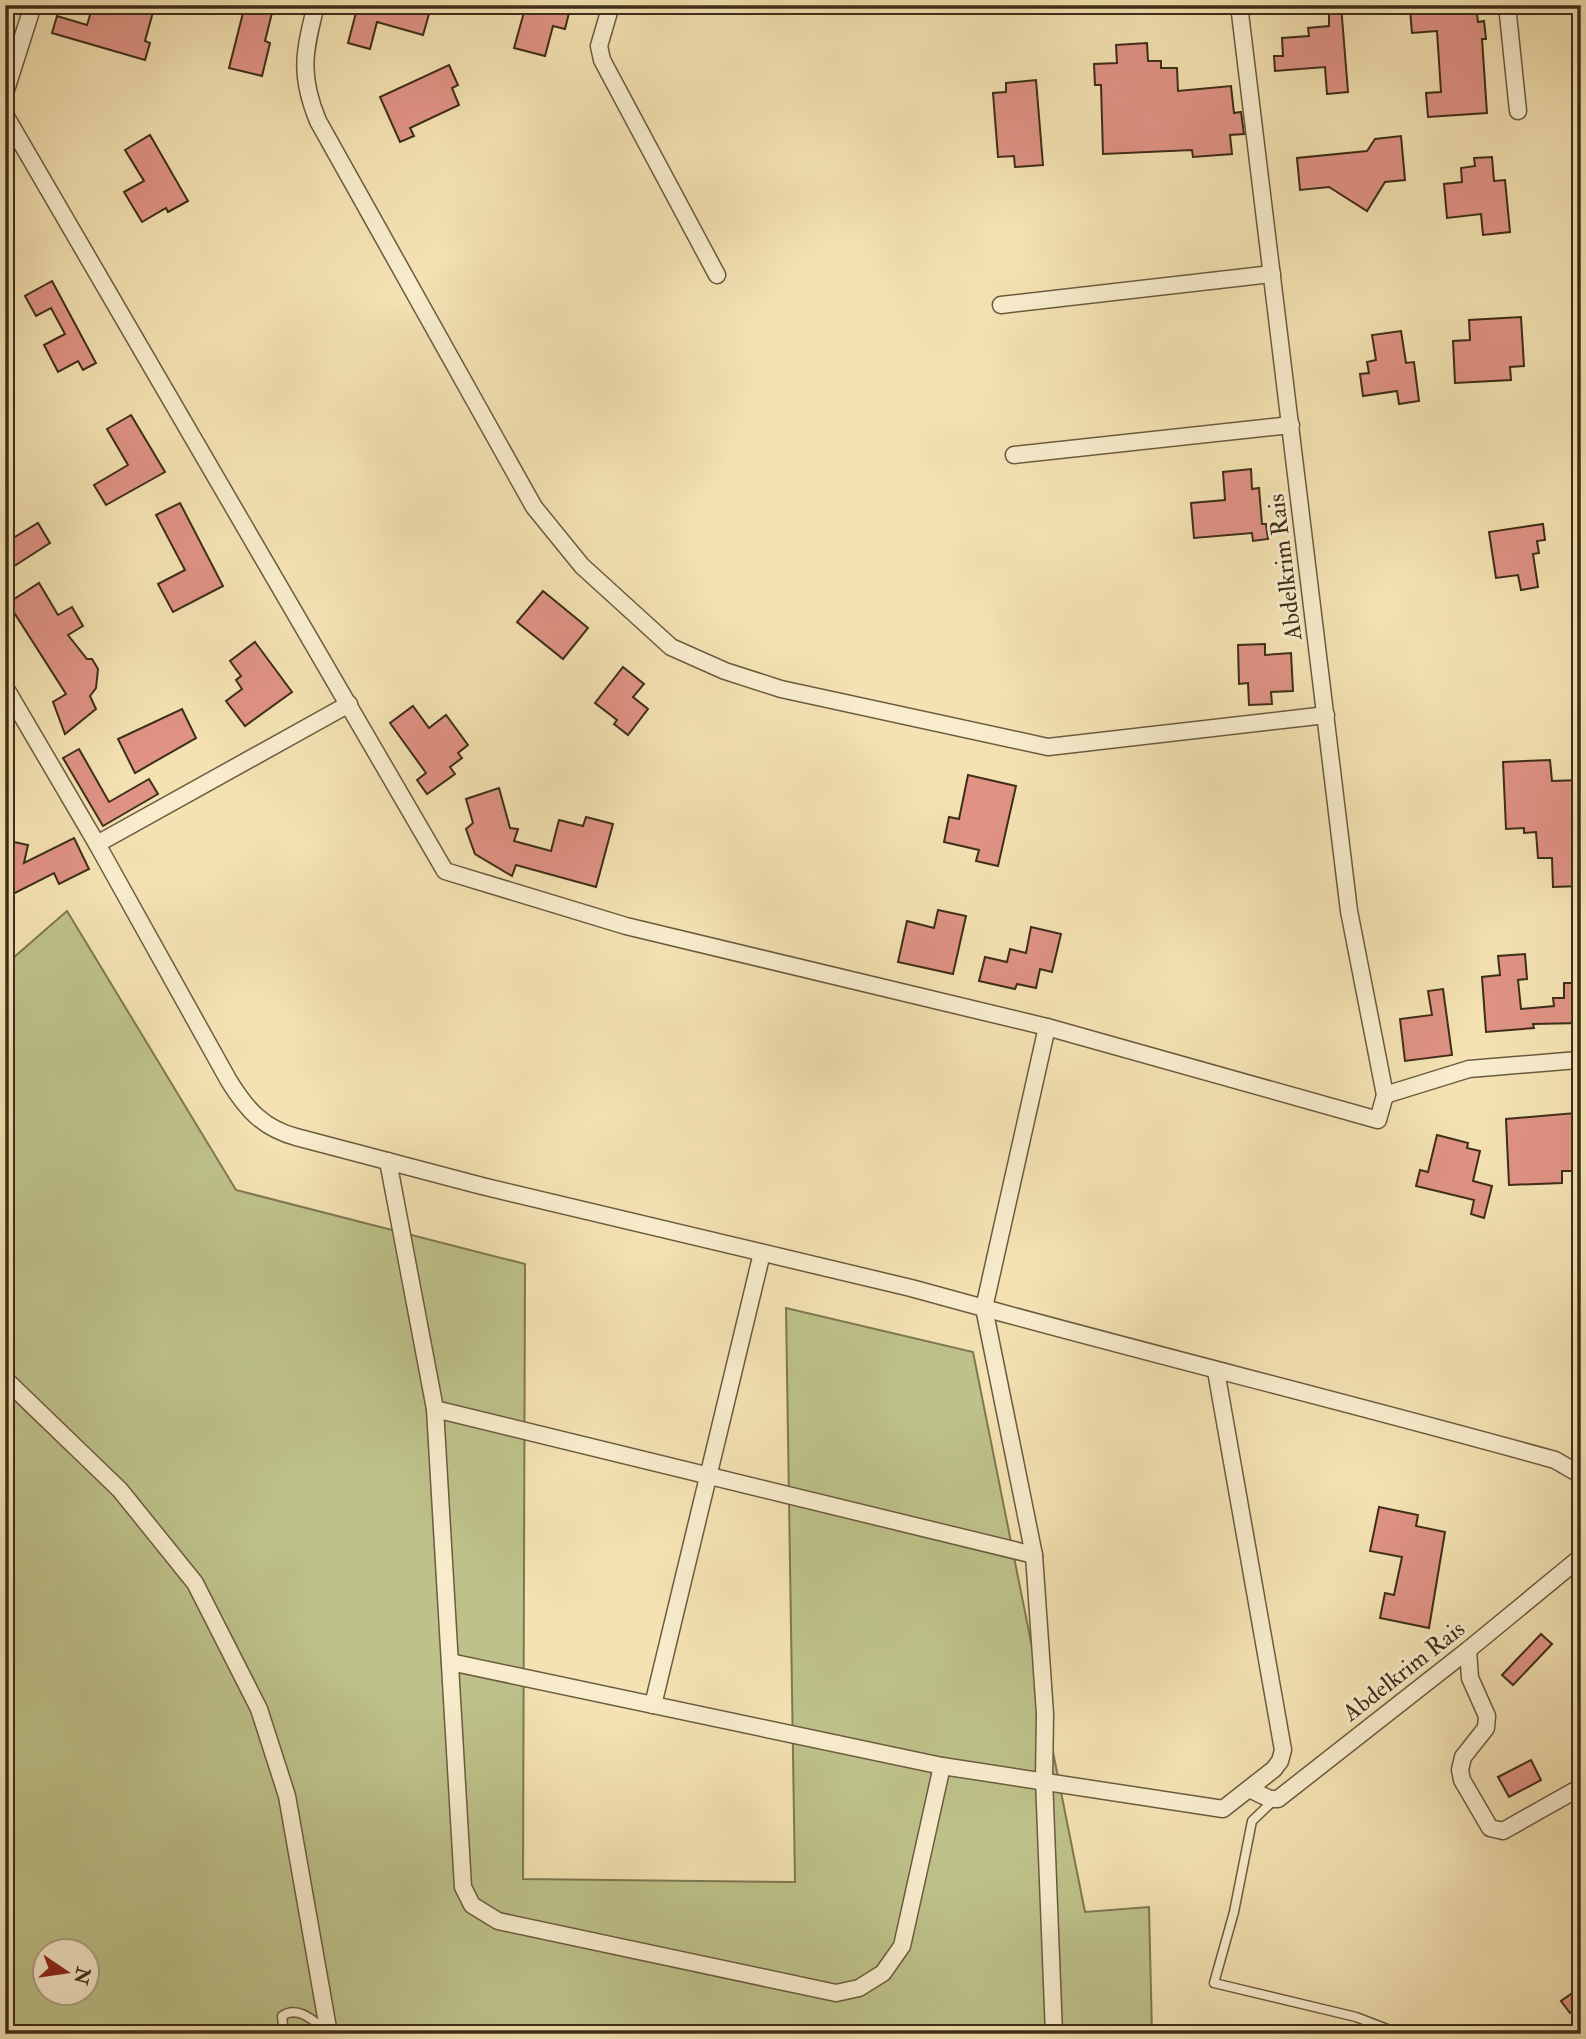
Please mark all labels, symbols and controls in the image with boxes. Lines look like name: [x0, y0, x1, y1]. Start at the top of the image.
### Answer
street label: Abdelkrim Rais: [1261, 492, 1309, 643]
street label: Abdelkrim Rais: [1336, 1613, 1472, 1729]
north arrow: [32, 1938, 102, 2008]
text: N: [68, 1964, 95, 1988]

